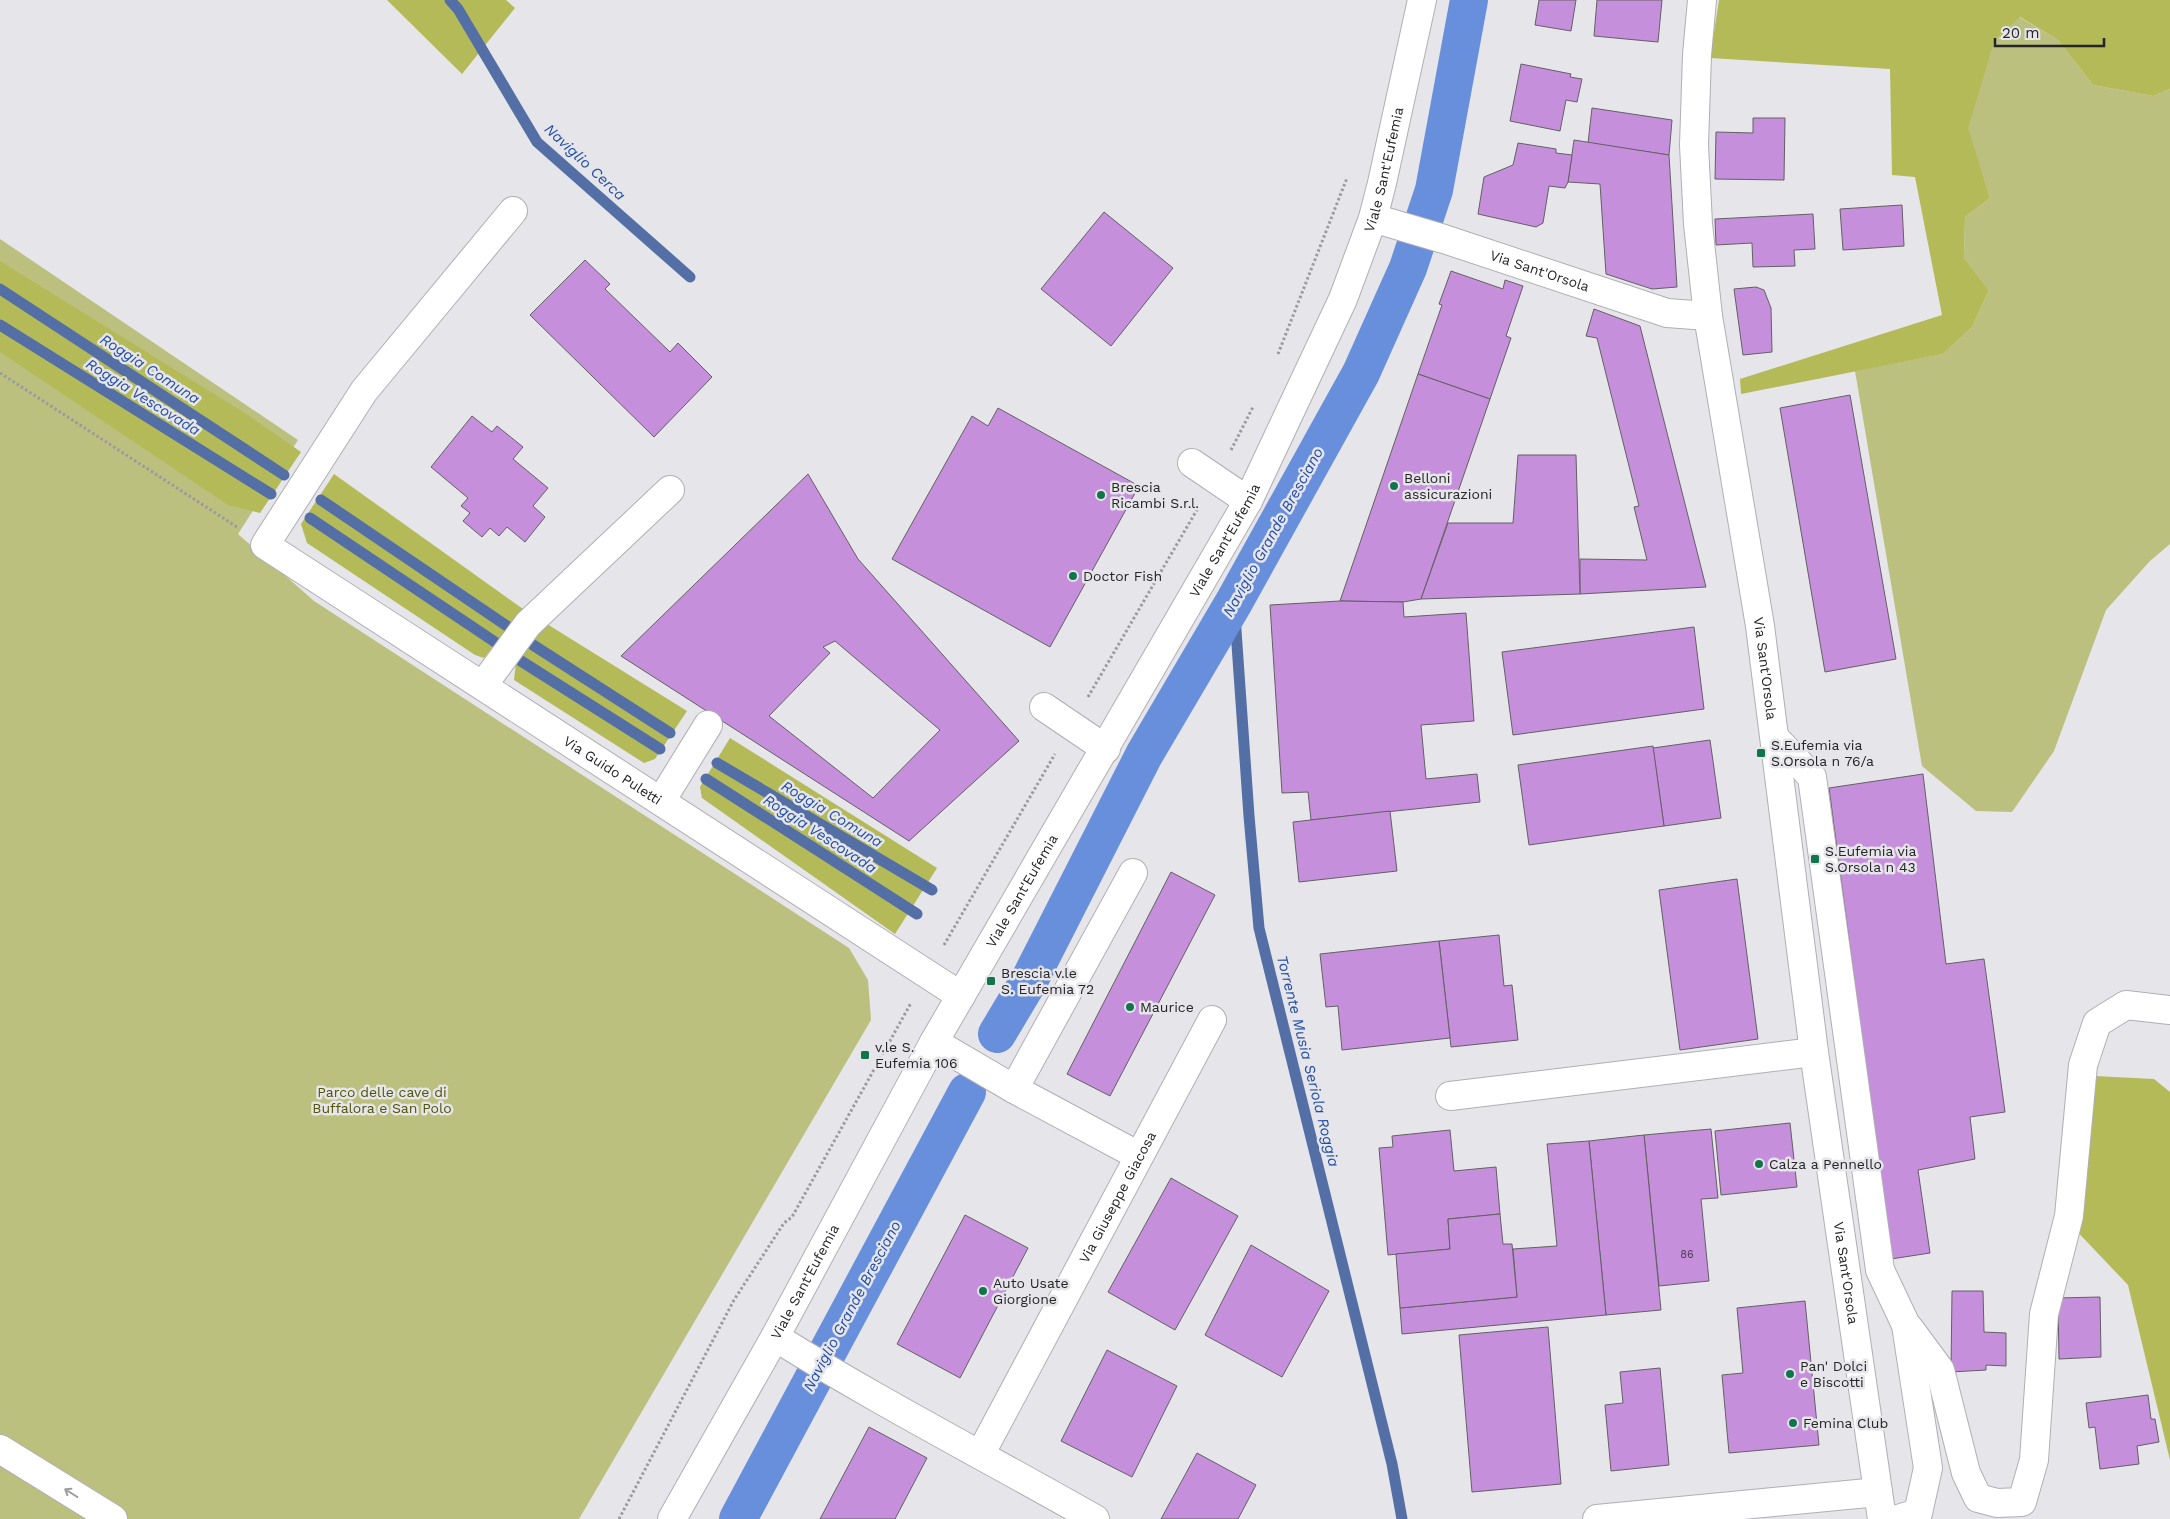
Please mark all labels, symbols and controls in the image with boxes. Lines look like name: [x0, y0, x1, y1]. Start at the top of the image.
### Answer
scale bar: [1995, 15, 2104, 47]
text: 20 m: [2002, 24, 2040, 42]
street label: Viale Sant'Eufemia: [1360, 105, 1406, 234]
water label: Naviglio Cerca: [541, 120, 629, 204]
street label: Via Sant'Orsola: [1488, 247, 1592, 295]
water label: Roggia Comuna: [97, 330, 203, 408]
water label: Roggia Vescovada: [83, 355, 203, 439]
water label: Naviglio Grande Bresciano: [1219, 444, 1327, 620]
place label: Belloni assicurazioni: [1404, 470, 1492, 502]
place label: Brescia Ricambi S.r.l.: [1111, 479, 1199, 511]
marker: Belloni assicurazioni: [1388, 480, 1400, 492]
street label: Viale Sant'Eufemia: [1186, 481, 1263, 600]
marker: Brescia Ricambi S.r.l.: [1095, 489, 1107, 501]
place label: Doctor Fish: [1083, 568, 1162, 584]
marker: Doctor Fish: [1067, 570, 1079, 582]
street label: Via Sant'Orsola: [1751, 616, 1780, 721]
street label: Via Guido Puletti: [561, 733, 665, 808]
place label: S.Eufemia via S.Orsola n 76/a: [1771, 737, 1874, 769]
marker: S.Eufemia via S.Orsola n 76/a: [1755, 747, 1767, 759]
water label: Roggia Comuna: [778, 777, 886, 851]
water label: Roggia Vescovada: [760, 791, 880, 877]
street label: Viale Sant'Eufemia: [983, 831, 1061, 950]
place label: S.Eufemia via S.Orsola n 43: [1825, 843, 1917, 875]
marker: S.Eufemia via S.Orsola n 43: [1809, 853, 1821, 865]
water label: Torrente Musia Seriola Roggia: [1273, 953, 1343, 1169]
place label: Brescia v.le S. Eufemia 72: [1001, 965, 1094, 997]
marker: Brescia v.le S. Eufemia 72: [985, 975, 997, 987]
place label: Maurice: [1140, 999, 1194, 1015]
marker: Maurice: [1124, 1001, 1136, 1013]
place label: v.le S. Eufemia 106: [875, 1039, 958, 1071]
marker: v.le S. Eufemia 106: [859, 1049, 871, 1061]
park label: Parco delle cave di Buffalora e San Polo: [312, 1084, 452, 1116]
street label: Via Giuseppe Giacosa: [1076, 1128, 1159, 1266]
place label: Calza a Pennello: [1769, 1156, 1882, 1172]
marker: Calza a Pennello: [1753, 1158, 1765, 1170]
water label: Naviglio Grande Bresciano: [799, 1218, 905, 1394]
street label: Viale Sant'Eufemia: [767, 1221, 842, 1342]
street label: Via Sant'Orsola: [1831, 1221, 1862, 1325]
house number: 86: [1680, 1248, 1694, 1261]
place label: Auto Usate Giorgione: [993, 1275, 1069, 1307]
marker: Auto Usate Giorgione: [977, 1285, 989, 1297]
place label: Pan' Dolci e Biscotti: [1800, 1358, 1867, 1390]
marker: Pan' Dolci e Biscotti: [1784, 1368, 1796, 1380]
place label: Femina Club: [1803, 1415, 1888, 1431]
marker: Femina Club: [1787, 1417, 1799, 1429]
one-way arrow: [65, 1488, 79, 1498]

